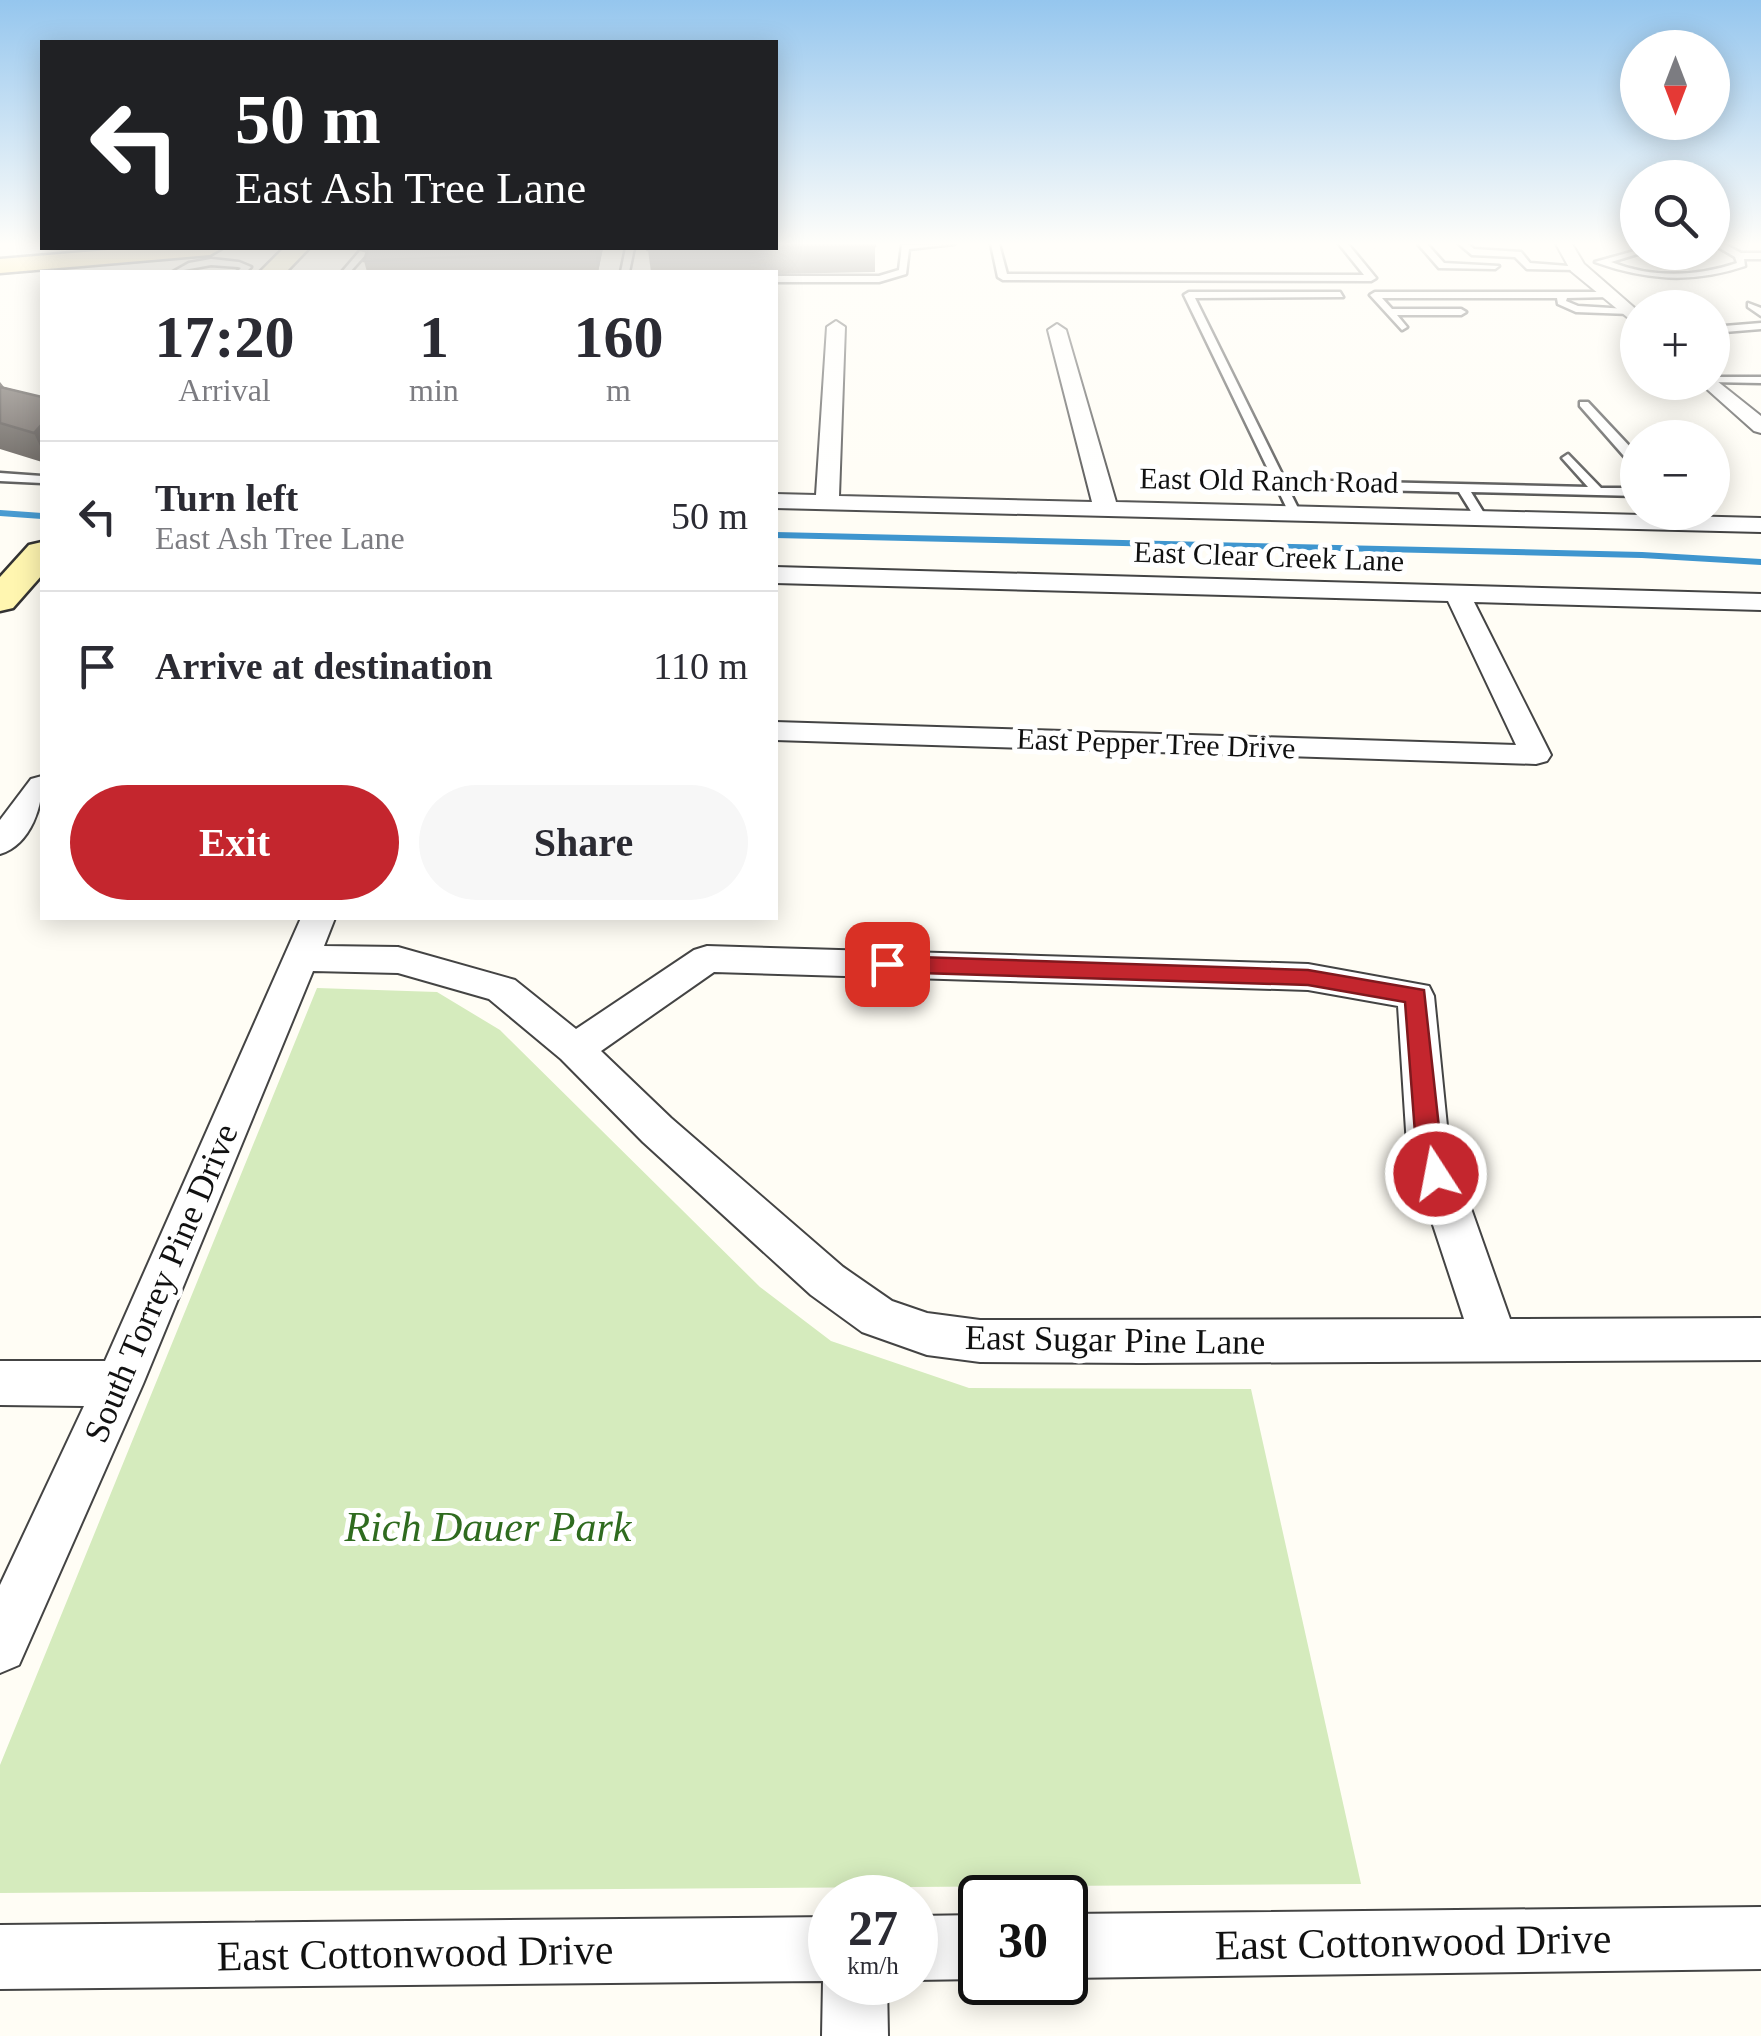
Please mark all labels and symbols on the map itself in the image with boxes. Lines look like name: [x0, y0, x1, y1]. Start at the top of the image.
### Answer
north arrow: [1620, 30, 1730, 140]
street label: East Old Ranch Road: [1139, 461, 1399, 499]
street label: East Clear Creek Lane: [1133, 535, 1405, 577]
street label: East Pepper Tree Drive: [1016, 722, 1296, 764]
pin: [845, 922, 930, 1007]
street label: South Torrey Pine Drive: [76, 1118, 246, 1448]
position arrow: [1384, 1122, 1488, 1226]
street label: East Sugar Pine Lane: [965, 1318, 1265, 1362]
park label: Rich Dauer Park: [344, 1504, 633, 1550]
speed limit sign: 30: [958, 1875, 1088, 2005]
street label: East Cottonwood Drive: [1214, 1916, 1612, 1968]
street label: East Cottonwood Drive: [216, 1927, 614, 1979]

